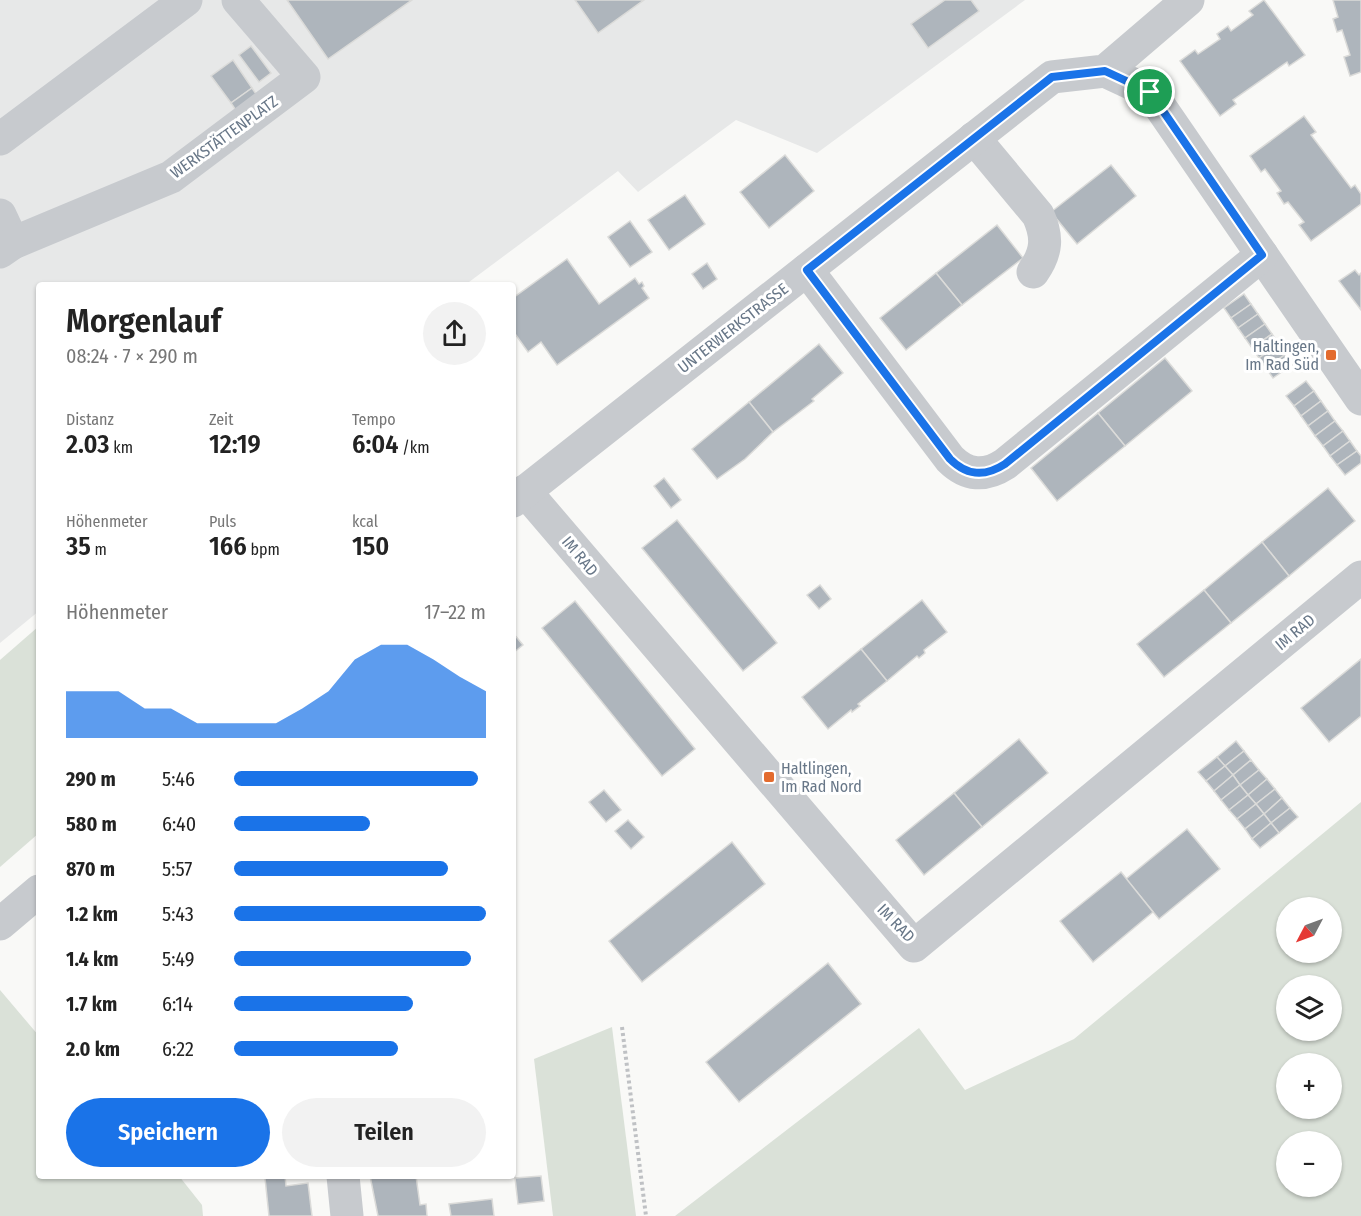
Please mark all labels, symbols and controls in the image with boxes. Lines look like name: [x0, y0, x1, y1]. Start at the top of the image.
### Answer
pin: [1124, 66, 1175, 117]
icon: arrive: [1133, 75, 1166, 108]
street label: WERKSTÄTTENPLATZ: [167, 92, 281, 182]
street label: UNTERWERKSTRASSE: [674, 279, 792, 377]
text: Morgenlauf: [66, 301, 221, 341]
button: share: [423, 302, 486, 365]
place label: Haltingen, Im Rad Süd: [1245, 337, 1319, 374]
text: 08:24 · 7 × 290 m: [66, 344, 198, 368]
marker: Haltingen, Im Rad Süd: [1324, 348, 1338, 362]
text: Distanz: [66, 410, 114, 429]
text: Zeit: [209, 410, 233, 429]
text: Tempo: [352, 410, 396, 429]
text: 2.03: [66, 429, 109, 460]
text: 12:19: [209, 429, 261, 460]
text: 6:04: [352, 429, 399, 460]
text: km: [109, 438, 133, 457]
text: /km: [399, 438, 430, 457]
text: Höhenmeter: [66, 512, 148, 531]
text: Puls: [209, 512, 236, 531]
text: kcal: [352, 512, 378, 531]
text: 35: [66, 531, 91, 562]
text: 166: [209, 531, 247, 562]
text: 150: [352, 531, 389, 562]
street label: IM RAD: [558, 532, 602, 580]
text: m: [91, 540, 107, 559]
text: bpm: [247, 540, 280, 559]
text: Höhenmeter: [66, 600, 168, 624]
text: 17–22 m: [424, 600, 486, 624]
street label: IM RAD: [1271, 610, 1319, 654]
place label: Haltlingen, Im Rad Nord: [781, 759, 862, 796]
text: 290 m: [66, 767, 116, 791]
text: 5:46: [162, 767, 195, 791]
marker: Haltlingen, Im Rad Nord: [762, 770, 776, 784]
text: 580 m: [66, 812, 117, 836]
text: 6:40: [162, 812, 196, 836]
text: 870 m: [66, 857, 115, 881]
text: 5:57: [162, 857, 192, 881]
north arrow: [1276, 897, 1342, 963]
map controls: [1276, 897, 1342, 1197]
street label: IM RAD: [873, 900, 919, 946]
text: 1.2 km: [66, 902, 118, 926]
text: 5:43: [162, 902, 194, 926]
text: 1.4 km: [66, 947, 118, 971]
text: 5:49: [162, 947, 194, 971]
button: layers: [1276, 975, 1342, 1041]
text: 1.7 km: [66, 992, 117, 1016]
text: 6:14: [162, 992, 193, 1016]
text: 2.0 km: [66, 1037, 120, 1061]
text: 6:22: [162, 1037, 194, 1061]
button: +: [1276, 1053, 1342, 1119]
button: Speichern: [66, 1098, 270, 1167]
button: Teilen: [282, 1098, 486, 1167]
button: −: [1276, 1131, 1342, 1197]

